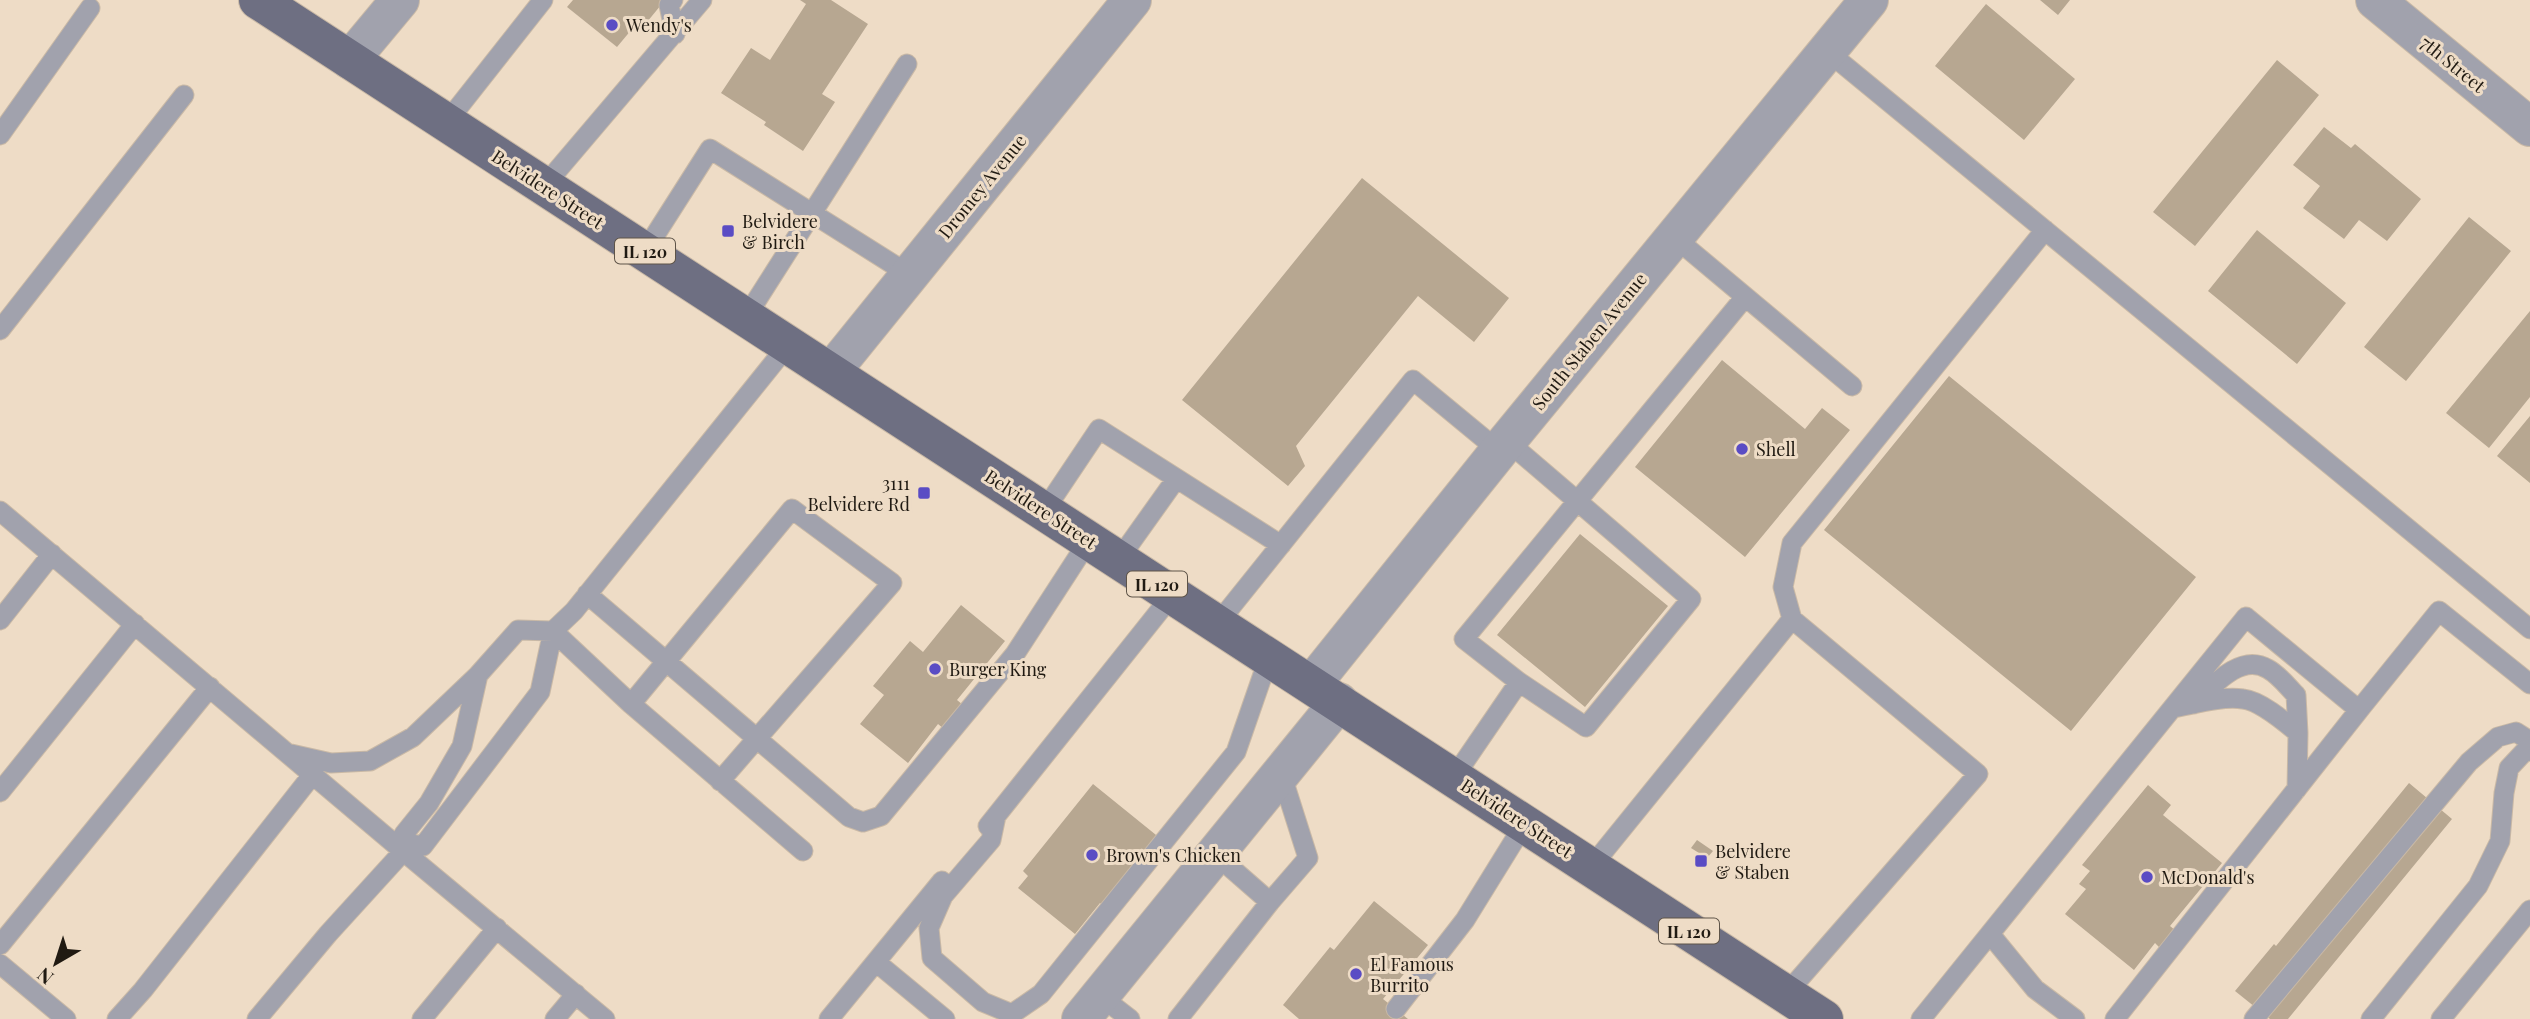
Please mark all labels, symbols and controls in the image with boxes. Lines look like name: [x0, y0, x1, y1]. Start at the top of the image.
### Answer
place label: Wendy's: [625, 13, 692, 37]
marker: Wendy's: [604, 17, 620, 33]
street label: 7th Street: [2415, 30, 2491, 98]
street label: Dromey Avenue: [933, 129, 1031, 243]
street label: Belvidere Street: [488, 144, 609, 234]
place label: Belvidere & Birch: [742, 209, 818, 254]
marker: Belvidere & Birch: [720, 223, 736, 239]
road number: IL 120: [615, 238, 675, 264]
street label: South Staben Avenue: [1526, 267, 1652, 415]
place label: Shell: [1756, 437, 1796, 461]
marker: Shell: [1734, 441, 1750, 457]
street label: Belvidere Street: [981, 464, 1102, 554]
place label: 3111 Belvidere Rd: [808, 471, 911, 516]
marker: 3111 Belvidere Rd: [916, 485, 932, 501]
road number: IL 120: [1127, 572, 1187, 596]
place label: Burger King: [949, 657, 1047, 681]
marker: Burger King: [927, 661, 943, 677]
street label: Belvidere Street: [1457, 773, 1578, 863]
place label: Belvidere & Staben: [1715, 839, 1791, 884]
place label: Brown's Chicken: [1106, 843, 1241, 867]
marker: Brown's Chicken: [1084, 847, 1100, 863]
marker: Belvidere & Staben: [1693, 853, 1709, 869]
place label: McDonald's: [2161, 865, 2255, 889]
marker: McDonald's: [2139, 869, 2155, 885]
road number: IL 120: [1659, 918, 1719, 944]
north arrow: [21, 928, 91, 998]
place label: El Famous Burrito: [1370, 952, 1454, 997]
text: N: [31, 962, 58, 991]
marker: El Famous Burrito: [1348, 966, 1364, 982]

